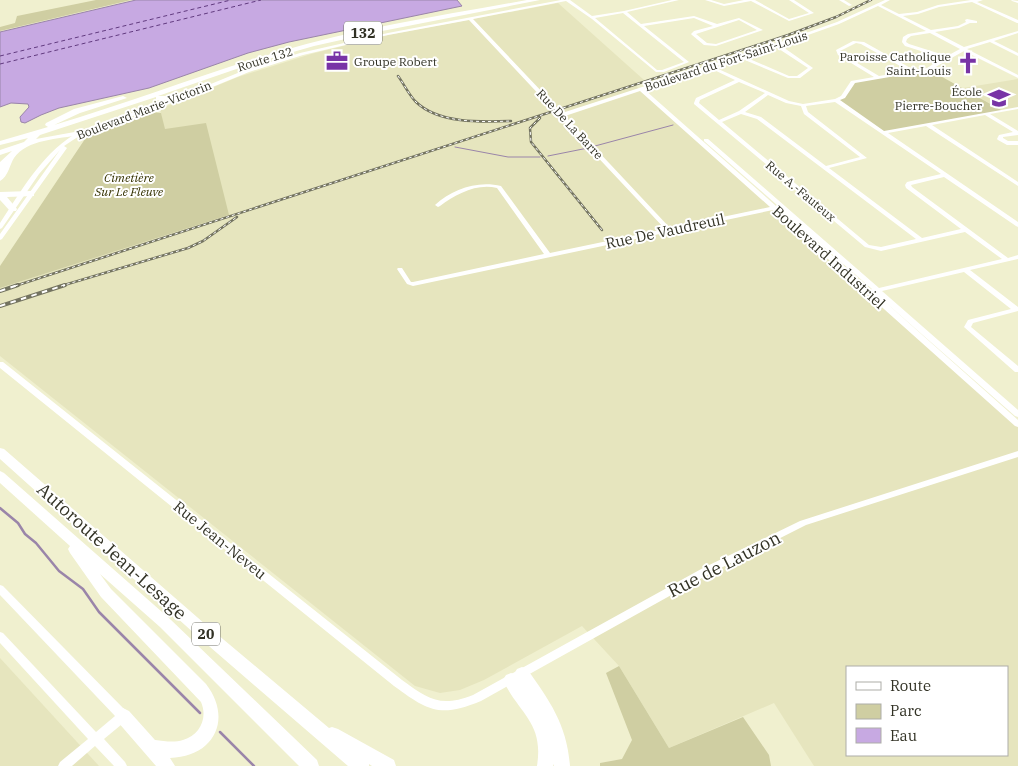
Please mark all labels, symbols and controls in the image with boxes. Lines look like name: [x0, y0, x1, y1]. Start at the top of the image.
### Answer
road number: 132: [344, 22, 382, 44]
street label: Boulevard du Fort-Saint-Louis: [643, 27, 809, 94]
street label: Route 132: [235, 43, 295, 75]
office icon: Groupe Robert: [324, 48, 350, 74]
place label: Paroisse Catholique Saint-Louis: [839, 49, 951, 78]
church icon: Paroisse Catholique Saint-Louis: [955, 50, 981, 76]
place label: Groupe Robert: [354, 54, 437, 69]
street label: Boulevard Marie-Victorin: [75, 77, 214, 143]
place label: École Pierre-Boucher: [895, 84, 983, 113]
school or university icon: École Pierre-Boucher: [986, 85, 1012, 111]
street label: Rue De La Barre: [534, 86, 606, 162]
street label: Rue A.-Fauteux: [763, 157, 839, 225]
park label: Cimetière Sur Le Fleuve: [94, 170, 164, 199]
street label: Boulevard Industriel: [769, 201, 889, 313]
street label: Rue De Vaudreuil: [604, 209, 726, 253]
street label: Autoroute Jean-Lesage: [32, 478, 192, 624]
street label: Rue Jean-Neveu: [170, 497, 270, 583]
street label: Rue de Lauzon: [664, 526, 784, 602]
road number: 20: [192, 622, 220, 646]
legend: [846, 666, 1008, 756]
text: Route: [890, 676, 931, 695]
text: Parc: [890, 701, 922, 720]
text: Eau: [890, 726, 917, 745]

